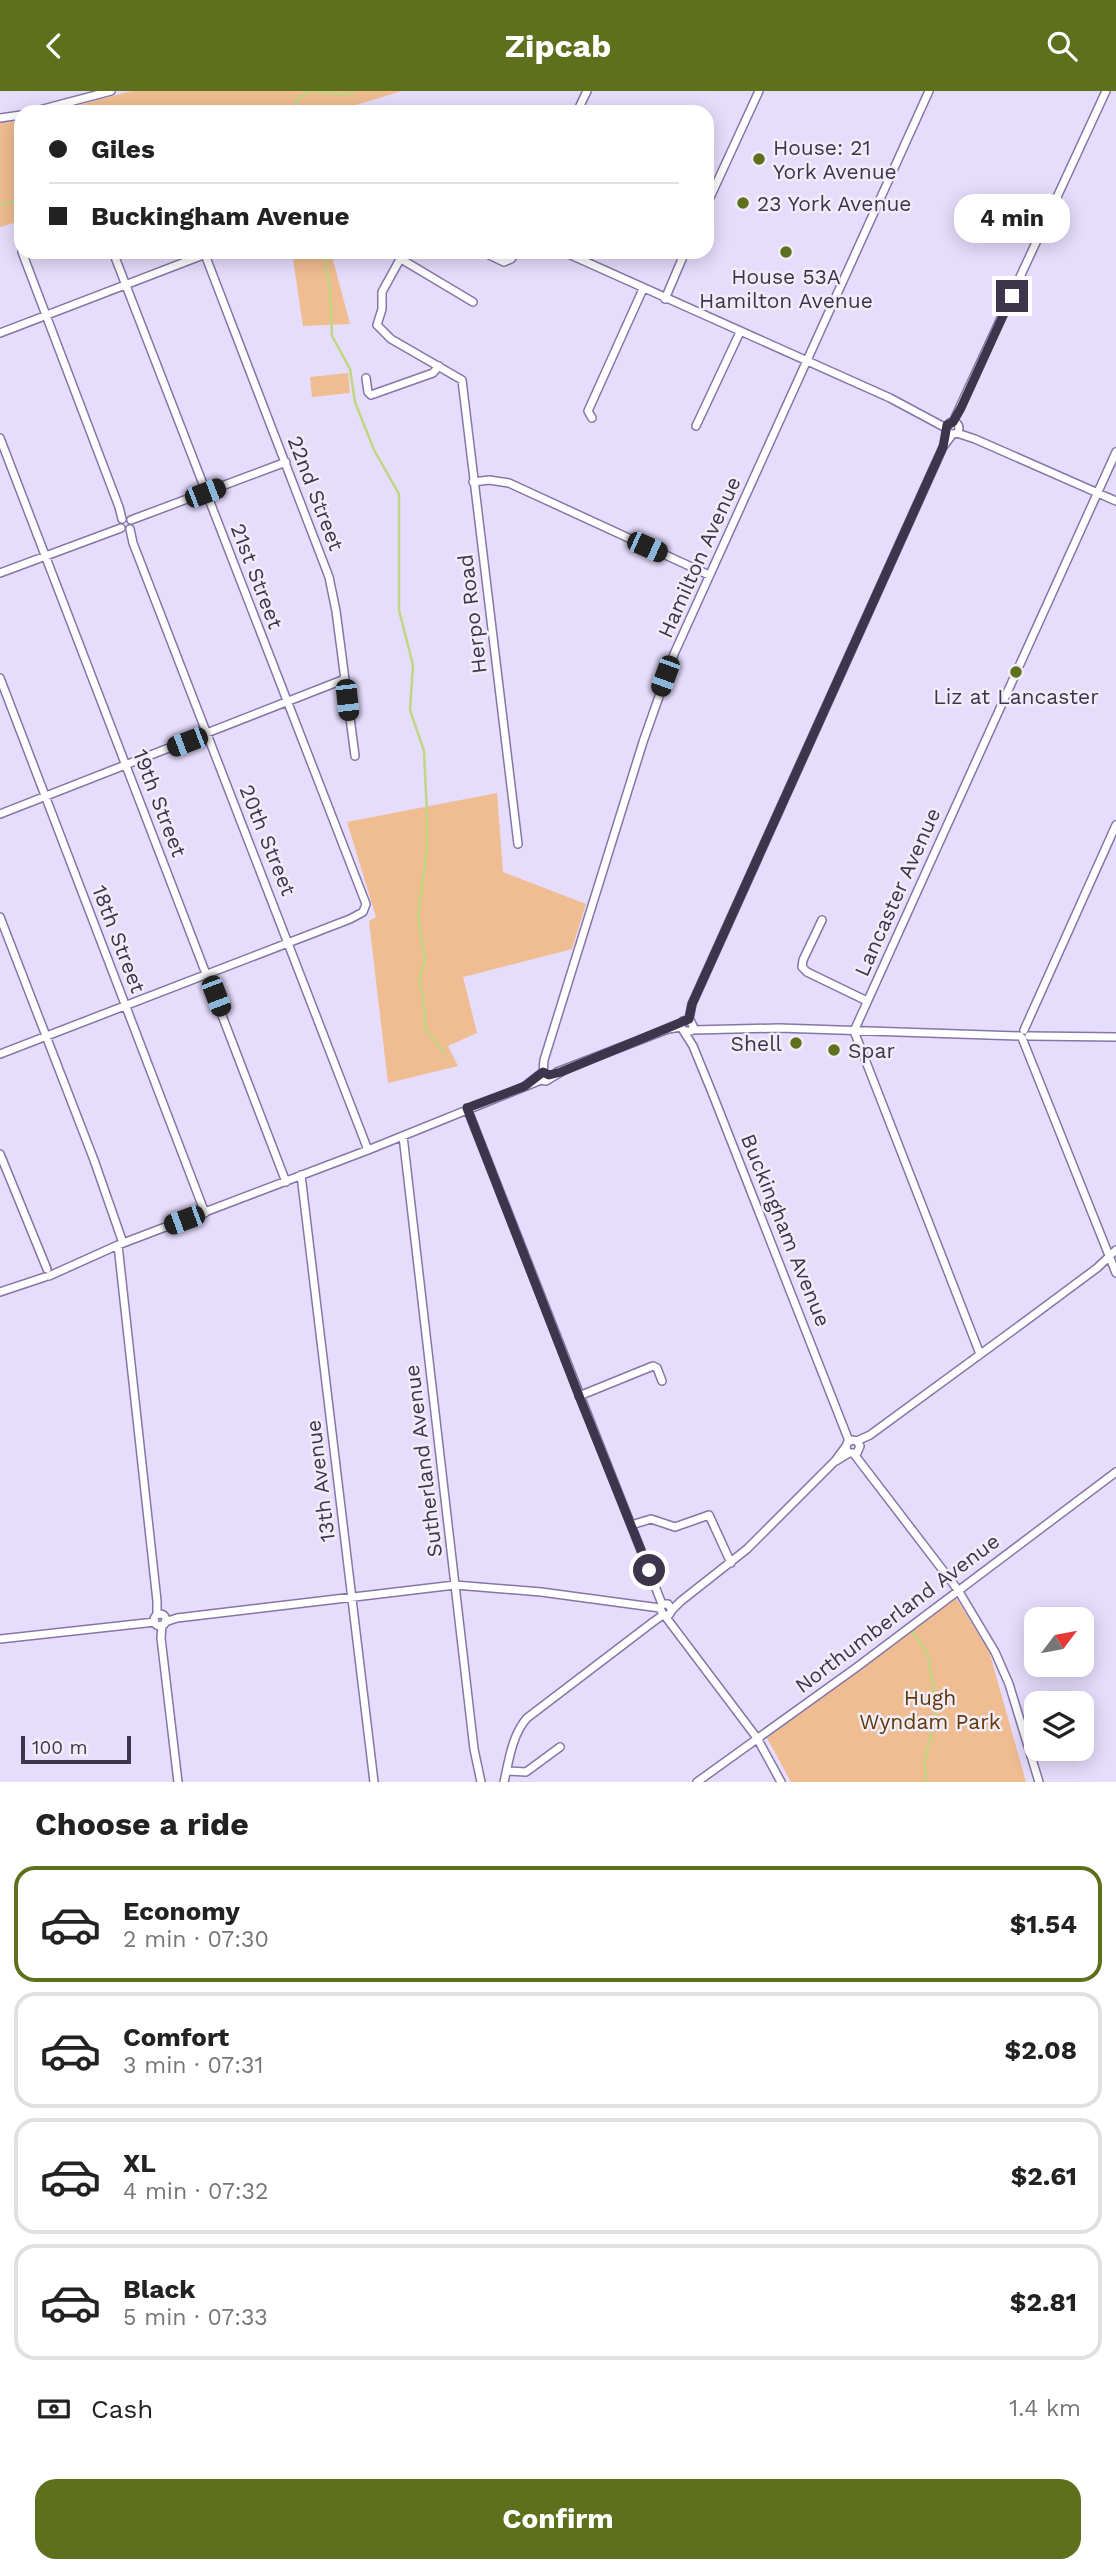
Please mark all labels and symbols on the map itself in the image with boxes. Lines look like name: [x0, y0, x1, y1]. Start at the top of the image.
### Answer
place label: House: 21 York Avenue: [773, 135, 897, 184]
marker: House: 21 York Avenue: [751, 151, 767, 167]
place label: 23 York Avenue: [757, 191, 911, 216]
marker: 23 York Avenue: [735, 195, 751, 211]
callout: 4 min: [954, 195, 1070, 243]
marker: House 53A Hamilton Avenue: [778, 244, 794, 260]
place label: House 53A Hamilton Avenue: [699, 264, 873, 313]
route end: [996, 280, 1028, 312]
street label: 22nd Street: [283, 432, 349, 554]
street label: Hamilton Avenue: [652, 473, 746, 641]
car: [182, 476, 229, 510]
street label: 21st Street: [225, 520, 289, 632]
car: [624, 529, 671, 565]
street label: Herpo Road: [452, 553, 492, 675]
car: [648, 653, 683, 699]
marker: Liz at Lancaster: [1008, 664, 1024, 680]
car: [335, 678, 360, 722]
place label: Liz at Lancaster: [933, 684, 1099, 709]
car: [164, 725, 211, 759]
street label: 19th Street: [128, 746, 192, 861]
street label: 20th Street: [234, 781, 302, 899]
street label: Lancaster Avenue: [849, 804, 945, 980]
street label: 18th Street: [87, 882, 151, 997]
car: [199, 973, 234, 1019]
place label: Shell: [731, 1031, 783, 1056]
marker: Shell: [788, 1035, 804, 1051]
place label: Spar: [848, 1038, 895, 1063]
marker: Spar: [826, 1042, 842, 1058]
street label: Buckingham Avenue: [736, 1130, 836, 1330]
car: [161, 1203, 208, 1237]
street label: Sutherland Avenue: [399, 1363, 447, 1559]
street label: 13th Avenue: [300, 1419, 340, 1543]
street label: Northumberland Avenue: [790, 1528, 1004, 1698]
route start: [633, 1554, 665, 1586]
north arrow: [1024, 1607, 1094, 1677]
park label: Hugh Wyndam Park: [859, 1685, 1001, 1734]
scale bar: [21, 1733, 131, 1765]

